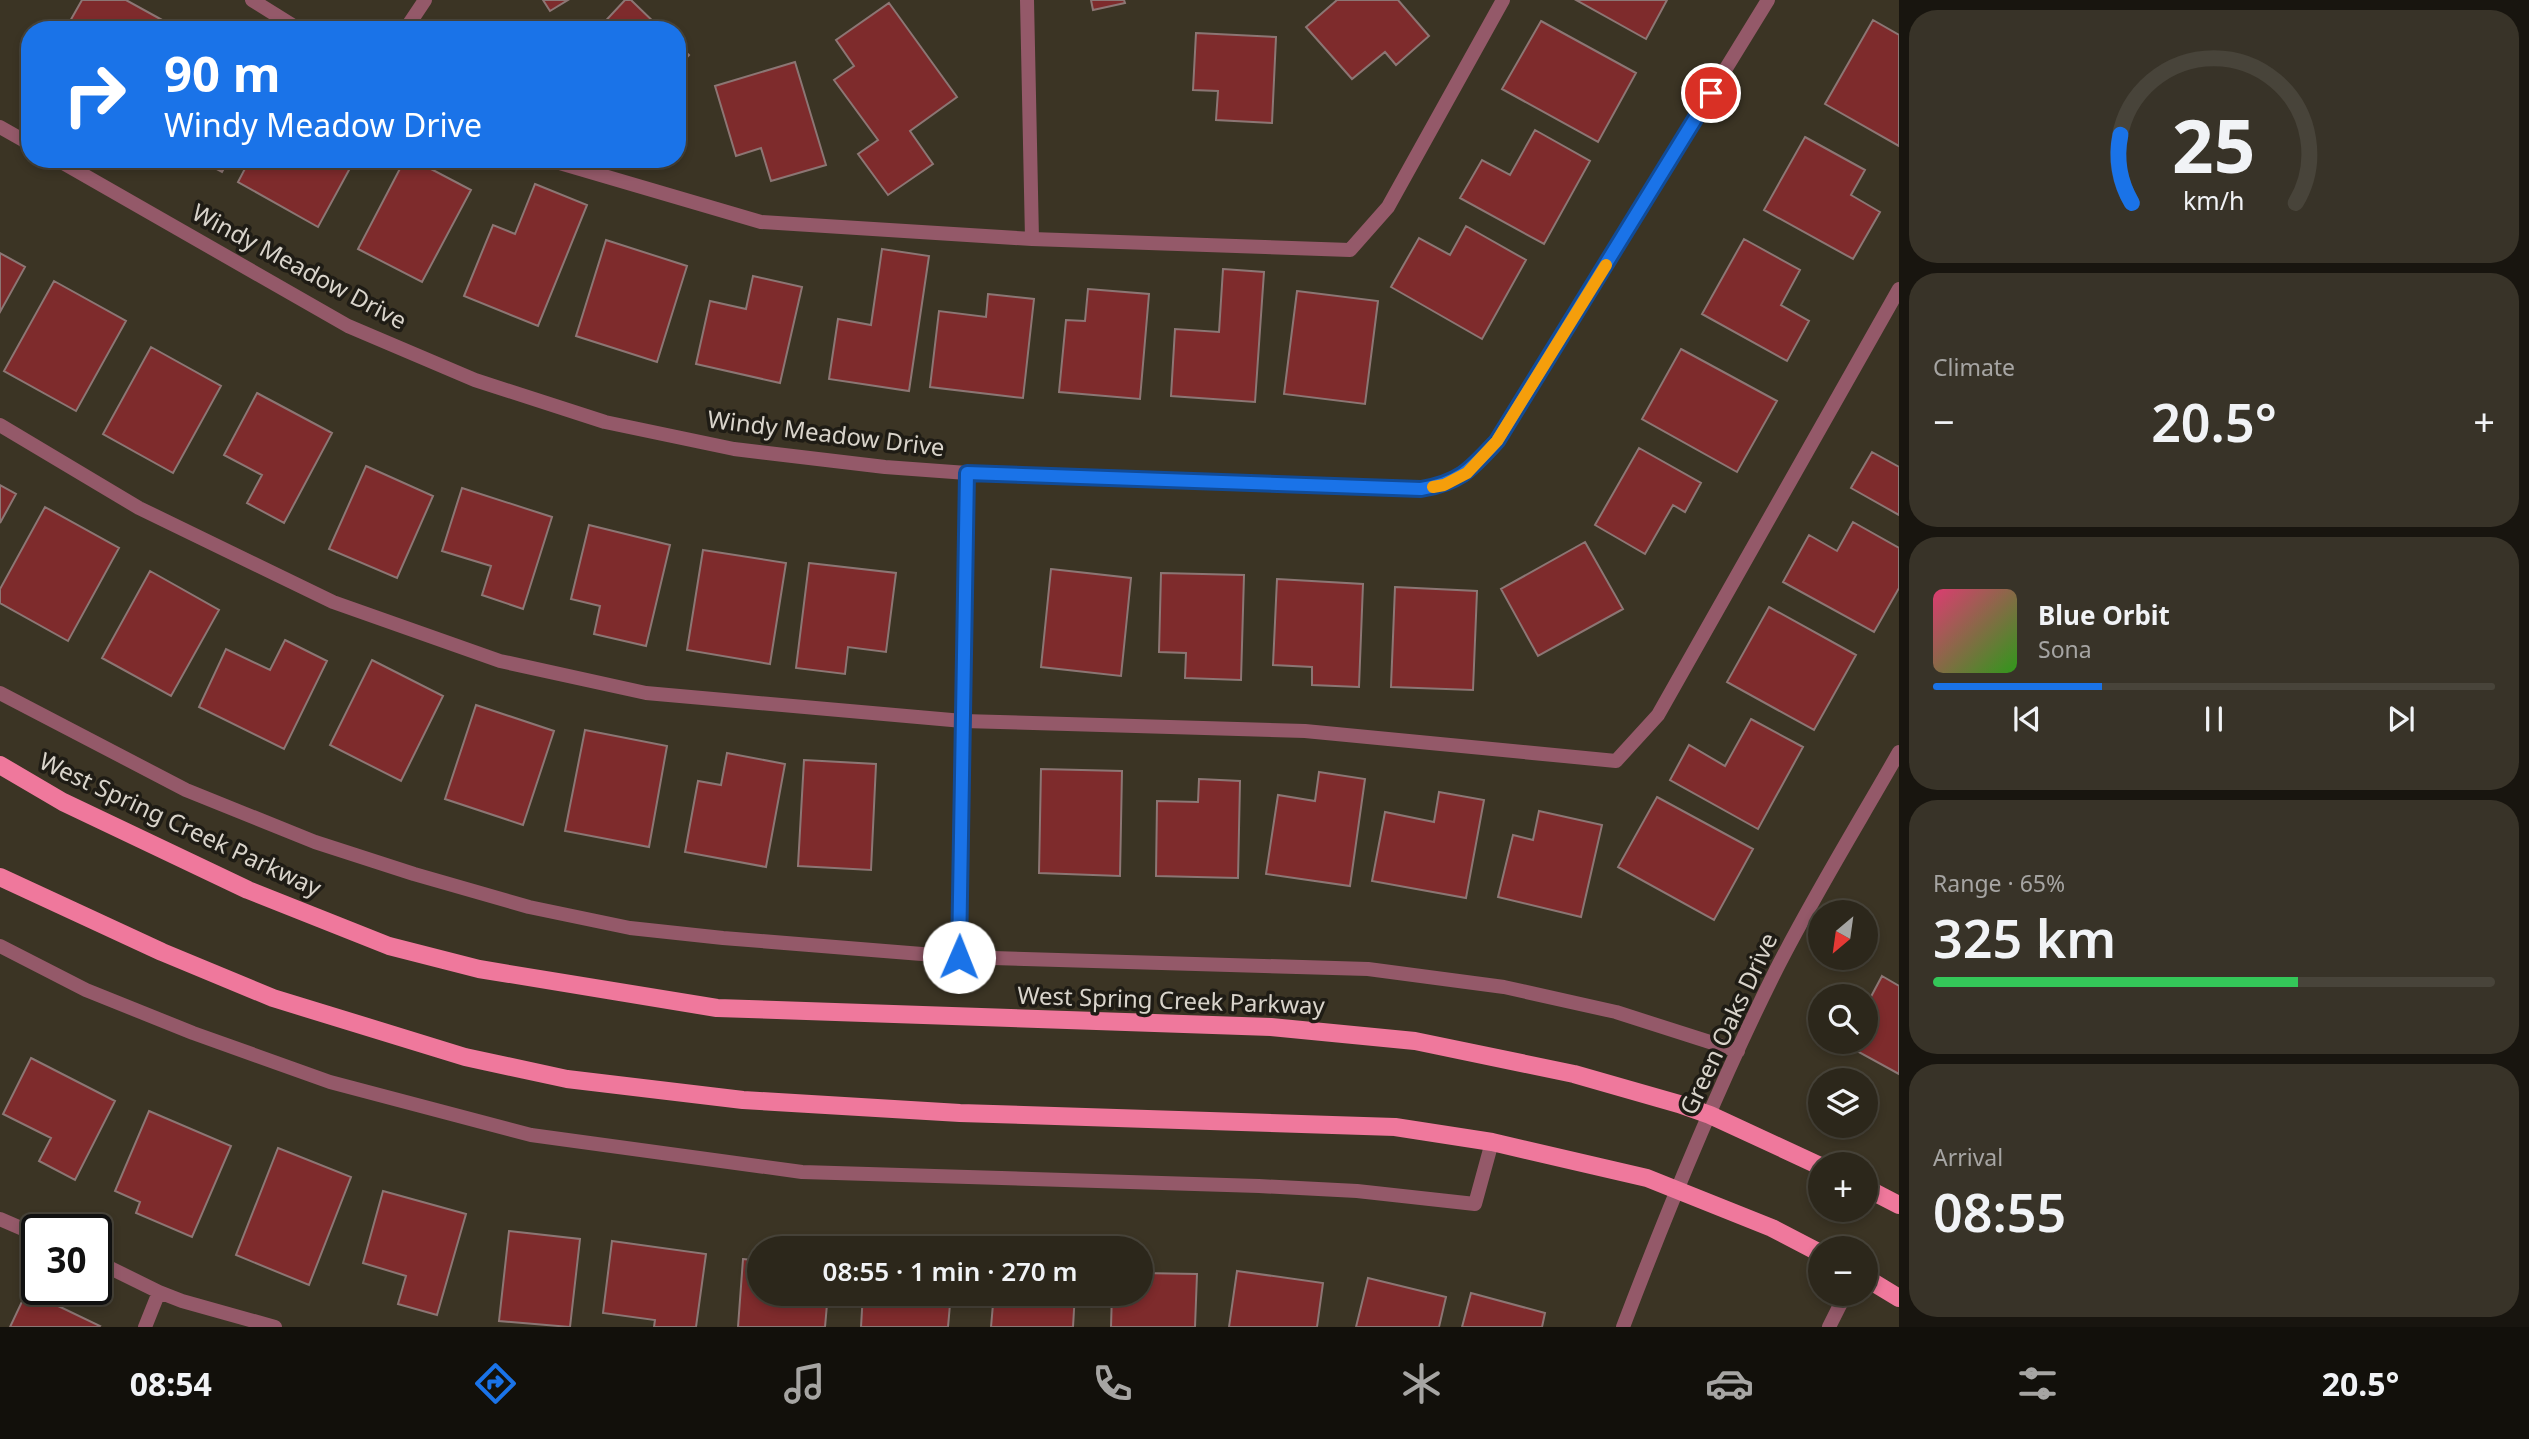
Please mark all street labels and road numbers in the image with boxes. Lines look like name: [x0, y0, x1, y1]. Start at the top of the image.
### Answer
street label: Windy Meadow Drive: [187, 195, 413, 336]
street label: Windy Meadow Drive: [706, 402, 947, 463]
street label: West Spring Creek Parkway: [34, 744, 328, 904]
street label: Green Oaks Drive: [1671, 927, 1784, 1120]
street label: West Spring Creek Parkway: [1017, 978, 1326, 1021]

